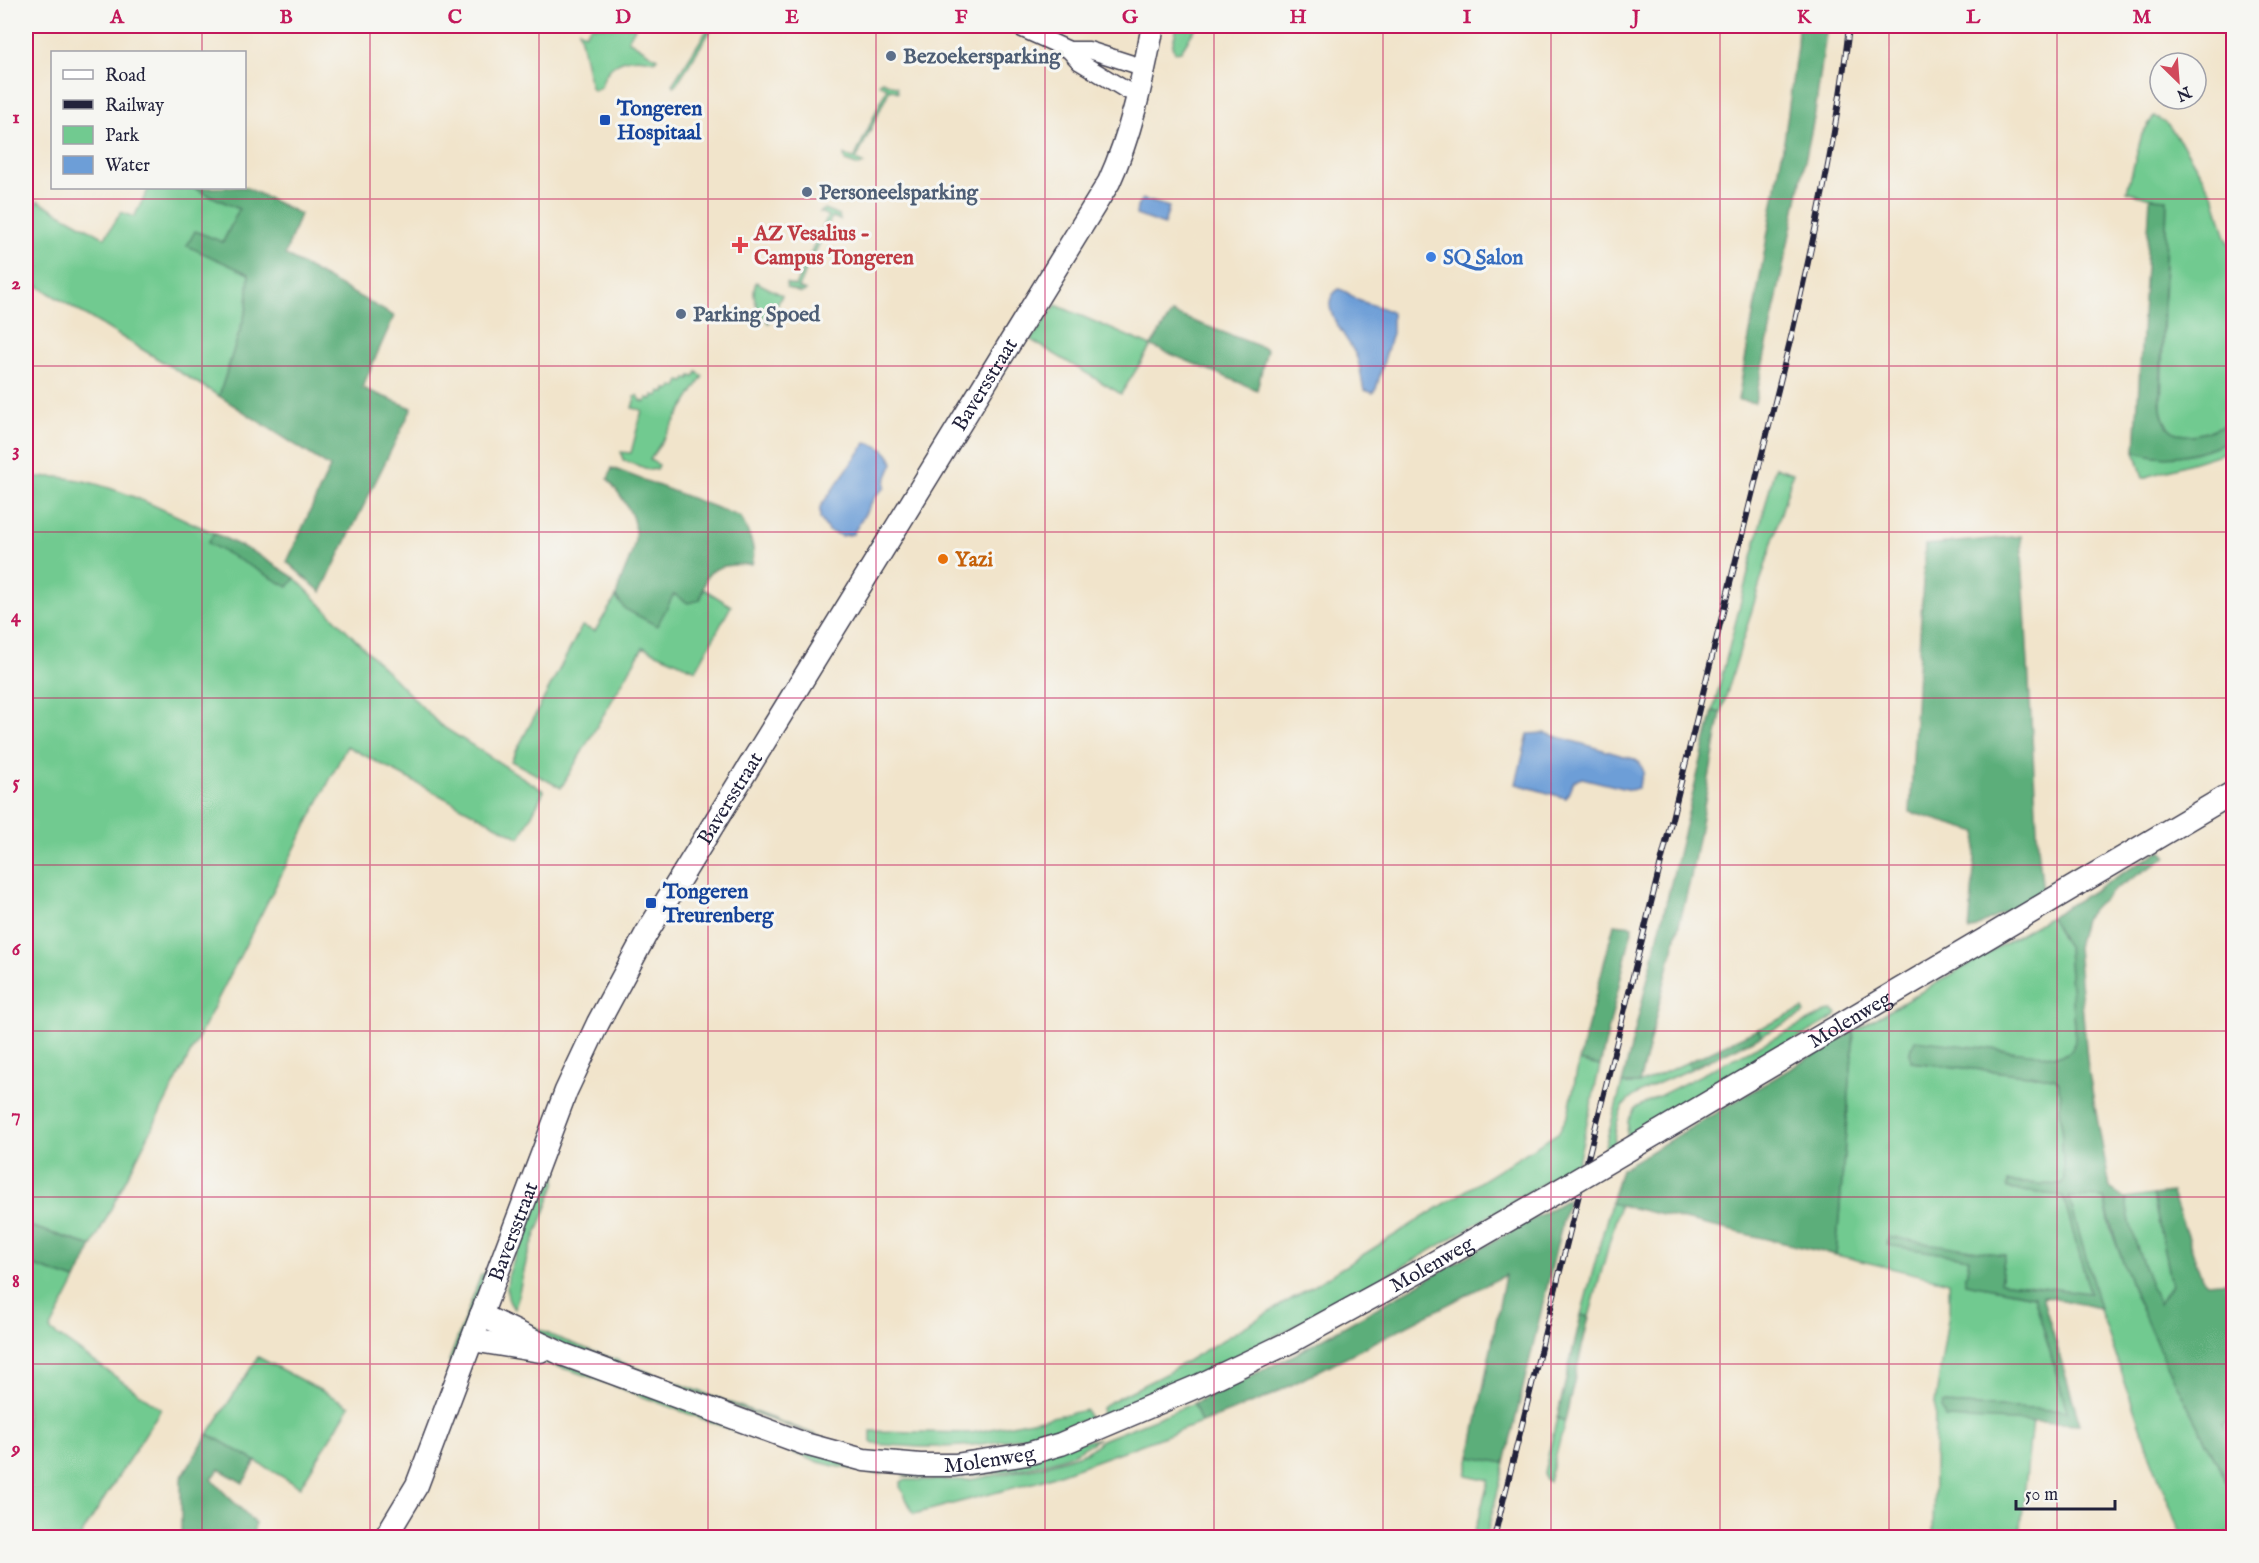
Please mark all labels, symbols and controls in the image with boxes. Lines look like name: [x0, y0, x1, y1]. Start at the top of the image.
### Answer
text: A: [109, 5, 125, 30]
text: B: [279, 5, 293, 30]
text: C: [448, 5, 462, 30]
text: D: [615, 5, 631, 30]
text: E: [785, 5, 799, 30]
text: F: [955, 5, 968, 30]
text: G: [1122, 5, 1139, 30]
text: H: [1289, 5, 1307, 30]
text: I: [1463, 5, 1472, 30]
text: J: [1629, 5, 1641, 30]
text: K: [1797, 5, 1813, 30]
text: L: [1966, 5, 1981, 30]
text: M: [2133, 5, 2152, 30]
place label: Bezoekersparking: [903, 44, 1061, 71]
marker: Bezoekersparking: [884, 49, 898, 63]
legend: [51, 51, 246, 189]
north arrow: [2148, 51, 2208, 111]
text: Road: [105, 65, 146, 88]
text: N: [2173, 80, 2195, 105]
text: Railway: [105, 95, 164, 118]
place label: Tongeren Hospitaal: [616, 96, 703, 147]
text: 1: [12, 105, 20, 130]
marker: Tongeren Hospitaal: [598, 113, 612, 127]
text: Park: [105, 125, 140, 148]
text: Water: [105, 155, 150, 178]
place label: Personeelsparking: [819, 180, 979, 207]
marker: Personeelsparking: [800, 185, 814, 199]
place label: AZ Vesalius - Campus Tongeren: [753, 221, 914, 272]
marker: AZ Vesalius - Campus Tongeren: [731, 236, 749, 254]
place label: SQ Salon: [1443, 245, 1523, 272]
marker: SQ Salon: [1424, 250, 1438, 264]
text: 2: [11, 271, 21, 296]
place label: Parking Spoed: [693, 302, 821, 329]
marker: Parking Spoed: [674, 307, 688, 321]
street label: Baversstraat: [947, 334, 1025, 437]
text: 3: [12, 438, 20, 463]
place label: Yazi: [955, 547, 993, 574]
marker: Yazi: [936, 552, 950, 566]
text: 4: [11, 604, 22, 629]
street label: Baversstraat: [692, 747, 770, 850]
text: 5: [12, 770, 20, 795]
place label: Tongeren Treurenberg: [662, 879, 774, 930]
marker: Tongeren Treurenberg: [644, 896, 658, 910]
text: 6: [12, 937, 22, 962]
street label: Molenweg: [1804, 985, 1898, 1055]
text: 7: [11, 1103, 21, 1128]
street label: Baversstraat: [483, 1178, 545, 1286]
street label: Molenweg: [1386, 1231, 1479, 1300]
text: 8: [12, 1269, 20, 1294]
text: 9: [11, 1436, 21, 1461]
street label: Molenweg: [944, 1440, 1039, 1480]
scale bar: [2016, 1473, 2115, 1511]
text: 50 m: [2025, 1484, 2058, 1507]

